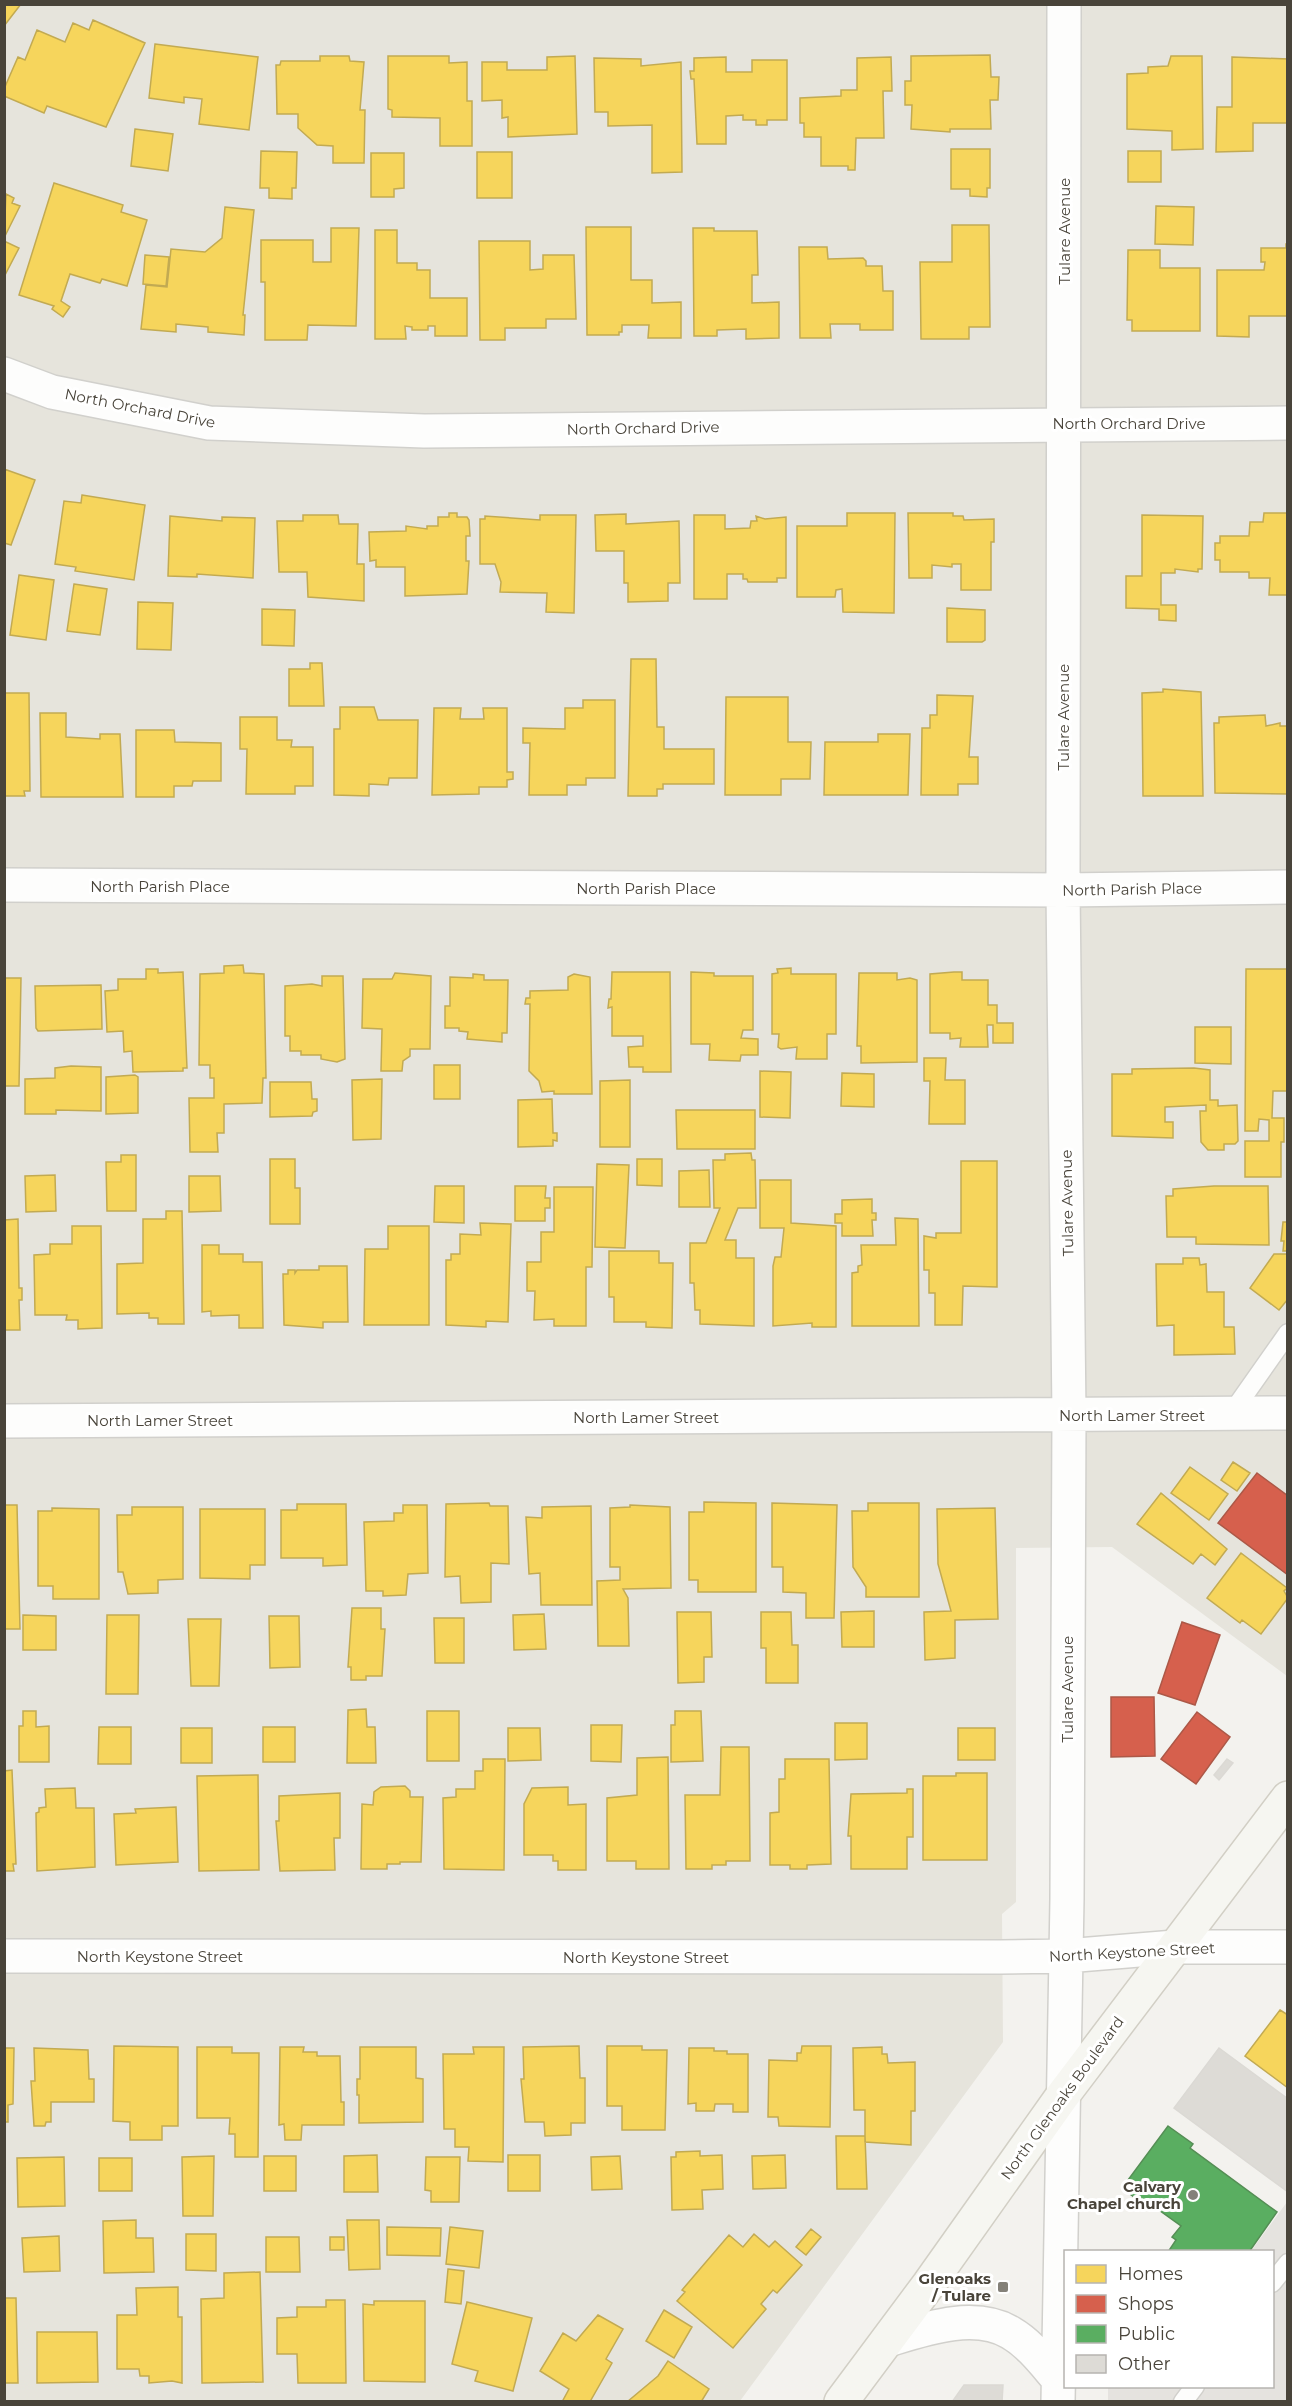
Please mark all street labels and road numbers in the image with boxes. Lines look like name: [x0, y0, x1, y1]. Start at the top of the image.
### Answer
street label: Tulare Avenue: [1055, 178, 1074, 284]
street label: North Orchard Drive: [63, 384, 217, 432]
street label: North Orchard Drive: [1053, 414, 1205, 433]
street label: North Orchard Drive: [566, 417, 720, 439]
street label: Tulare Avenue: [1054, 664, 1073, 770]
street label: North Parish Place: [90, 877, 230, 896]
street label: North Parish Place: [1062, 878, 1202, 900]
street label: North Parish Place: [576, 879, 716, 898]
street label: Tulare Avenue: [1057, 1149, 1077, 1257]
street label: North Lamer Street: [1059, 1406, 1205, 1425]
street label: North Lamer Street: [573, 1408, 719, 1427]
street label: North Lamer Street: [87, 1411, 233, 1430]
street label: Tulare Avenue: [1058, 1636, 1077, 1742]
street label: North Keystone Street: [1048, 1938, 1216, 1966]
street label: North Keystone Street: [77, 1947, 243, 1966]
street label: North Keystone Street: [563, 1948, 729, 1967]
street label: North Glenoaks Boulevard: [996, 2013, 1128, 2183]

